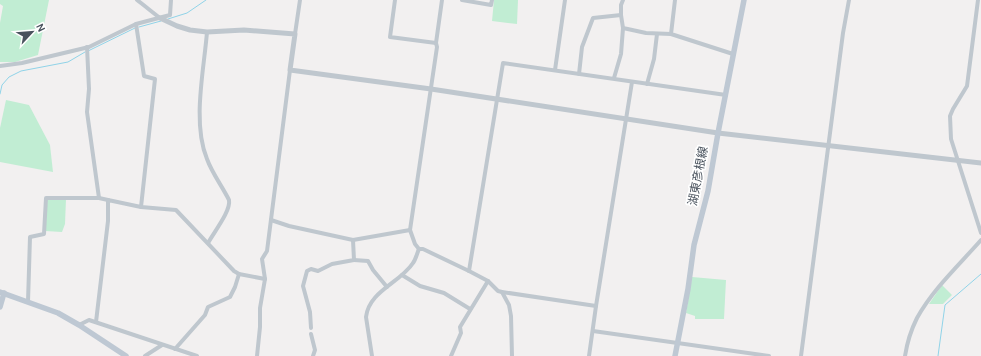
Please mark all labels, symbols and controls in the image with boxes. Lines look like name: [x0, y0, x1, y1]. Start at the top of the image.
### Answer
north arrow: [12, 12, 52, 52]
text: N: [33, 21, 48, 34]
street label: 湖東彦根線: [685, 145, 711, 207]

